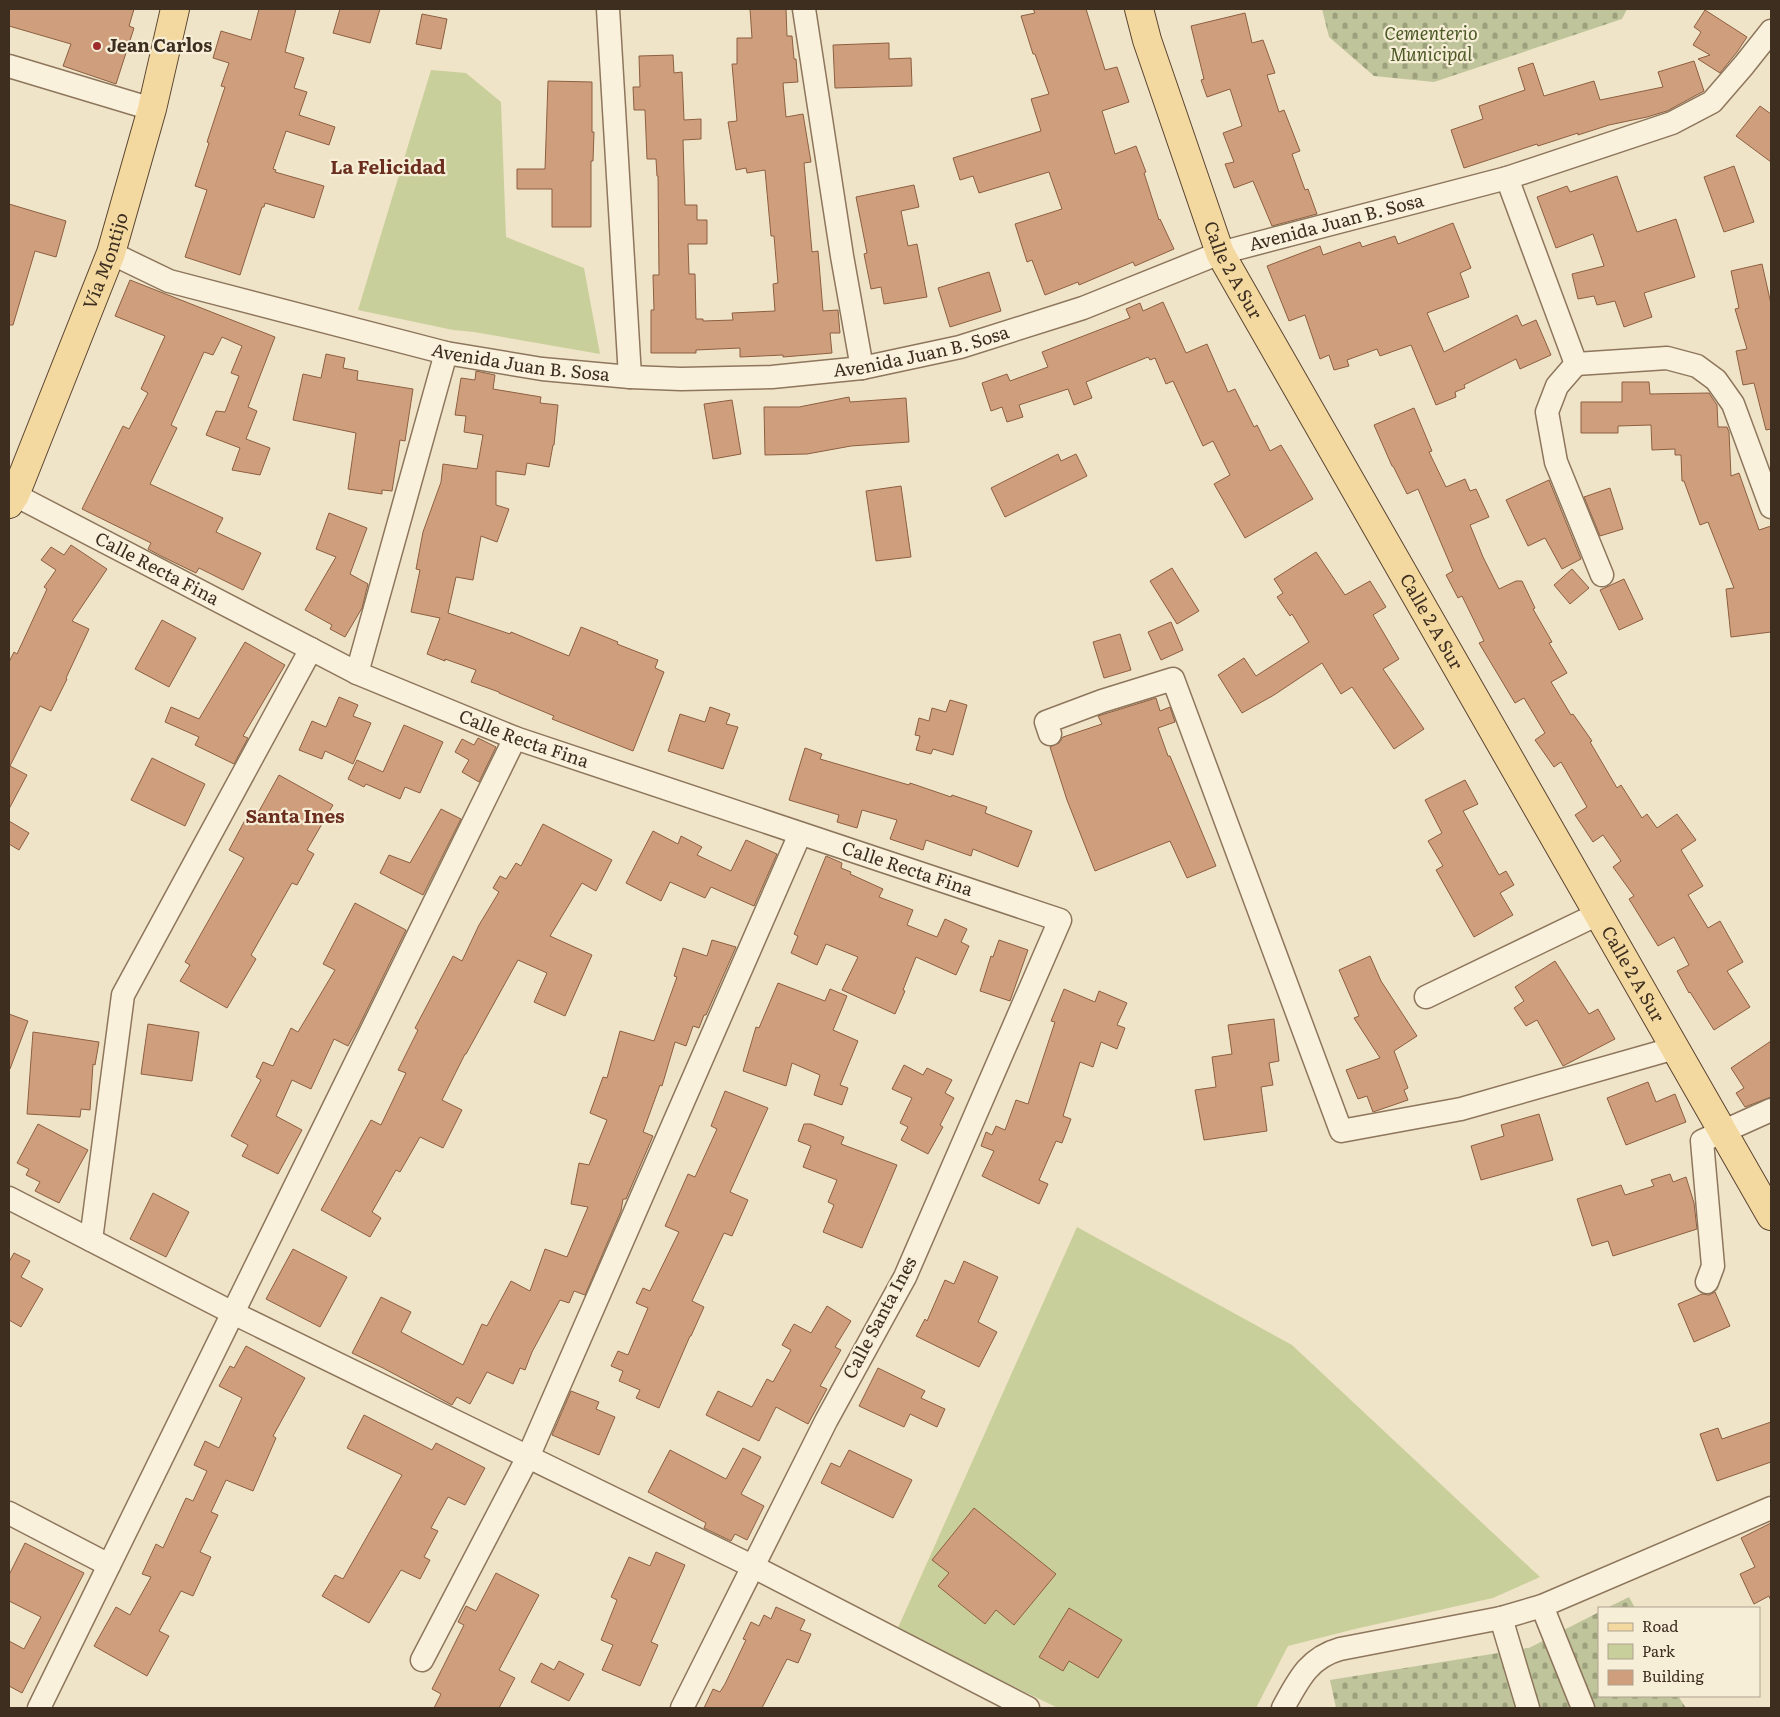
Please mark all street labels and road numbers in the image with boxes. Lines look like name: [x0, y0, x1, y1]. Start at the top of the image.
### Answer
street label: Avenida Juan B. Sosa: [1246, 185, 1427, 257]
street label: Vía Montijo: [75, 209, 134, 313]
street label: Calle 2 A Sur: [1198, 217, 1270, 324]
street label: Avenida Juan B. Sosa: [832, 317, 1012, 383]
street label: Avenida Juan B. Sosa: [429, 335, 611, 387]
street label: Calle Recta Fina: [91, 524, 225, 611]
street label: Calle 2 A Sur: [1394, 568, 1471, 675]
street label: Calle Recta Fina: [455, 701, 593, 774]
street label: Calle Recta Fina: [839, 833, 977, 902]
street label: Calle 2 A Sur: [1596, 920, 1672, 1027]
street label: Calle Santa Ines: [835, 1251, 922, 1383]

